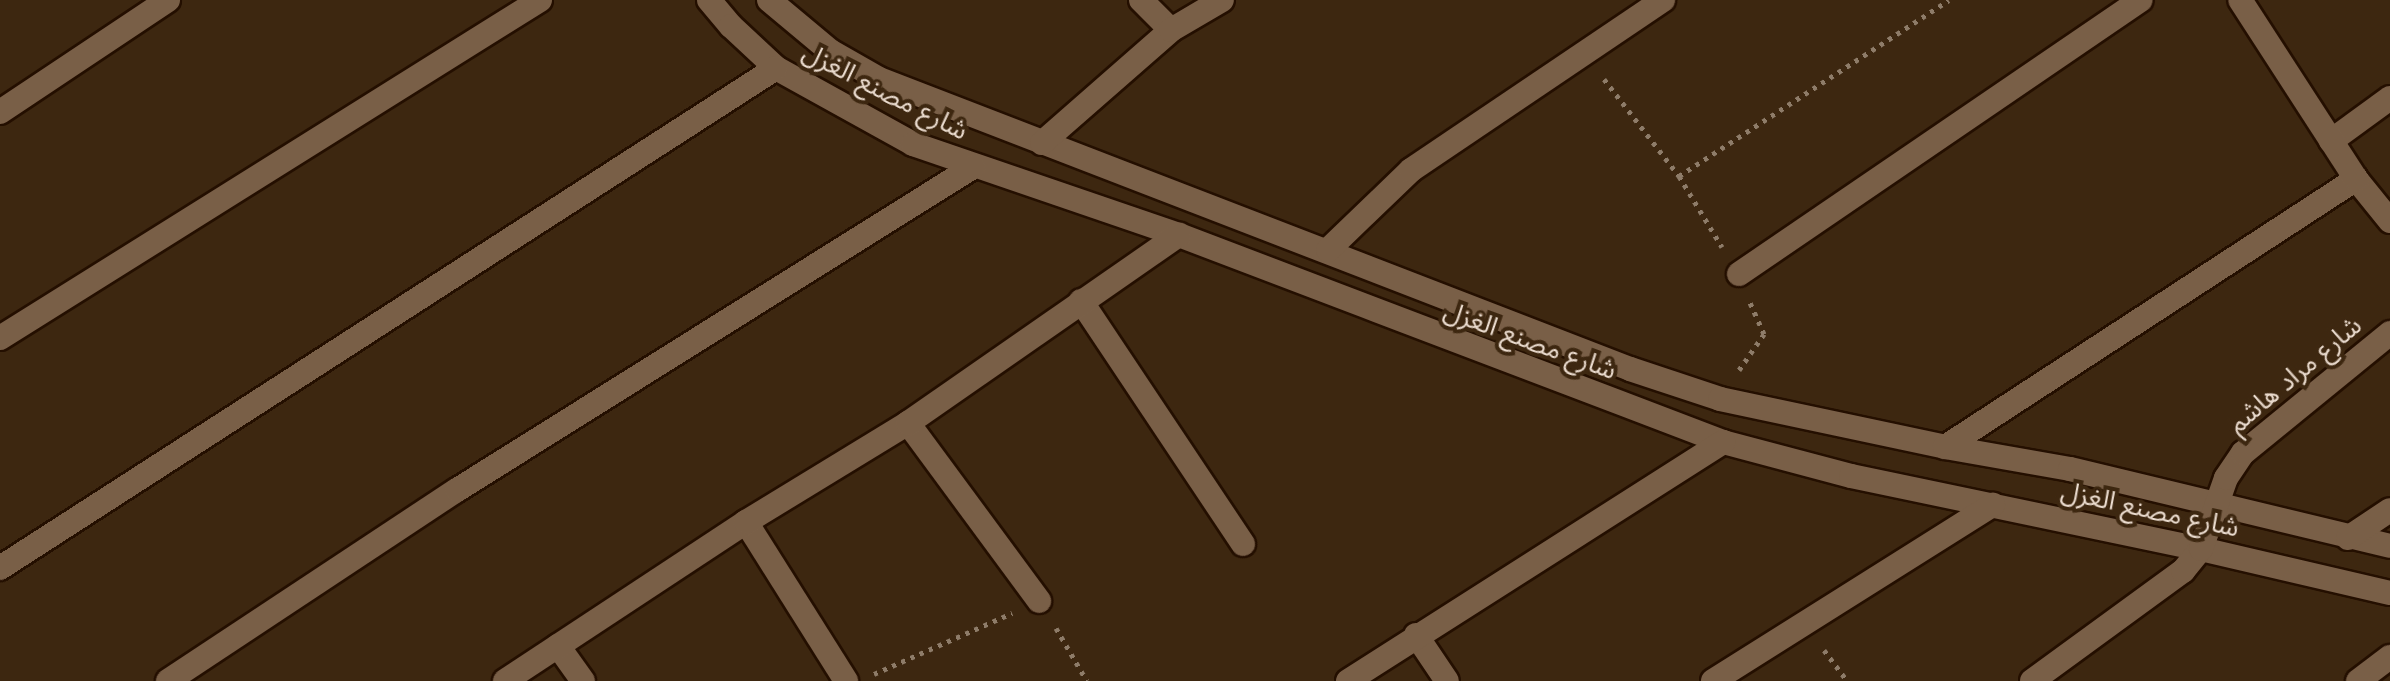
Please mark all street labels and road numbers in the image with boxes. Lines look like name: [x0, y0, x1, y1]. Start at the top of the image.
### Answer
street label: شارع مصنع الغزل: [797, 37, 973, 147]
street label: شارع مصنع الغزل: [1439, 295, 1621, 387]
street label: شارع مراد هاشم: [2222, 310, 2368, 440]
street label: شارع مصنع الغزل: [2058, 476, 2242, 544]

